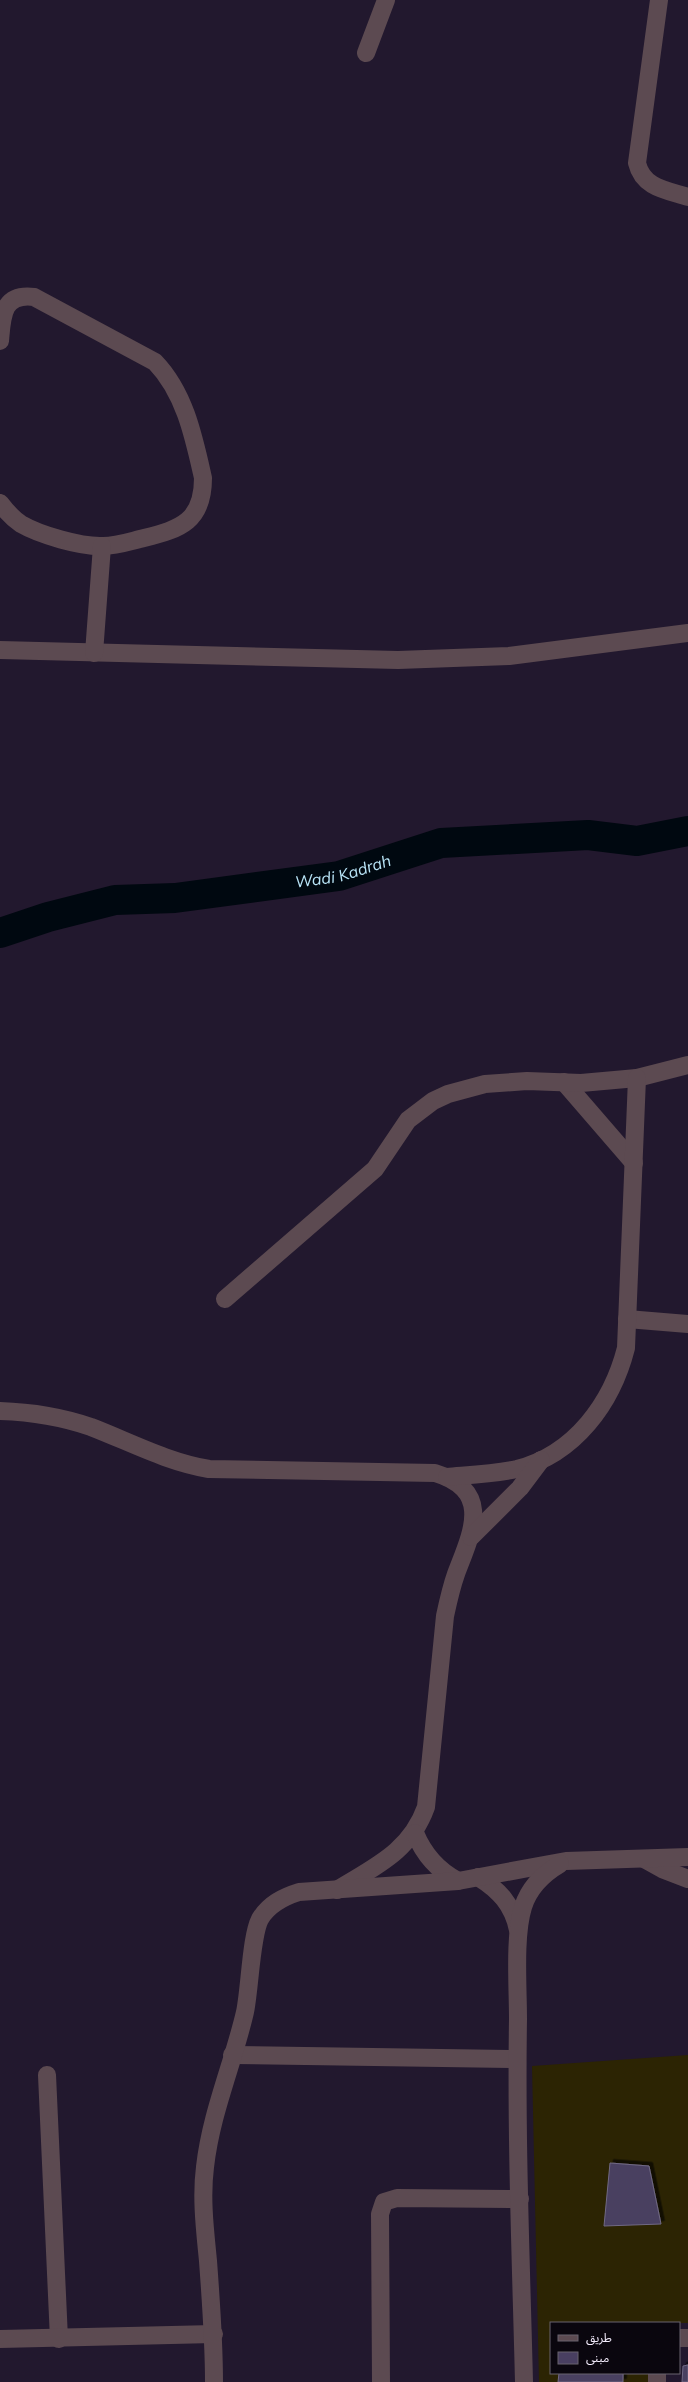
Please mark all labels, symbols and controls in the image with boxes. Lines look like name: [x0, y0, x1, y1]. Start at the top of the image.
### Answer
water label: Wadi Kadrah: [294, 850, 393, 892]
legend: [550, 2322, 680, 2374]
text: طريق: [586, 2330, 612, 2346]
text: مبنى: [586, 2350, 609, 2365]

